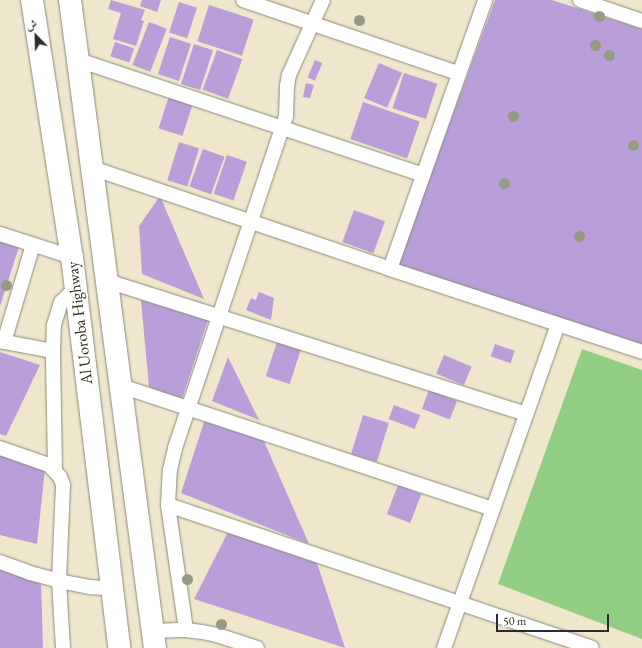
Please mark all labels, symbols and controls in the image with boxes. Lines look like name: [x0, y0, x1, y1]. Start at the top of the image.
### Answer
north arrow: [16, 16, 56, 56]
text: ش: [24, 16, 39, 34]
street label: Al Uoroba Highway: [63, 260, 97, 386]
scale bar: [498, 606, 611, 632]
text: 50 m: [503, 613, 526, 629]

